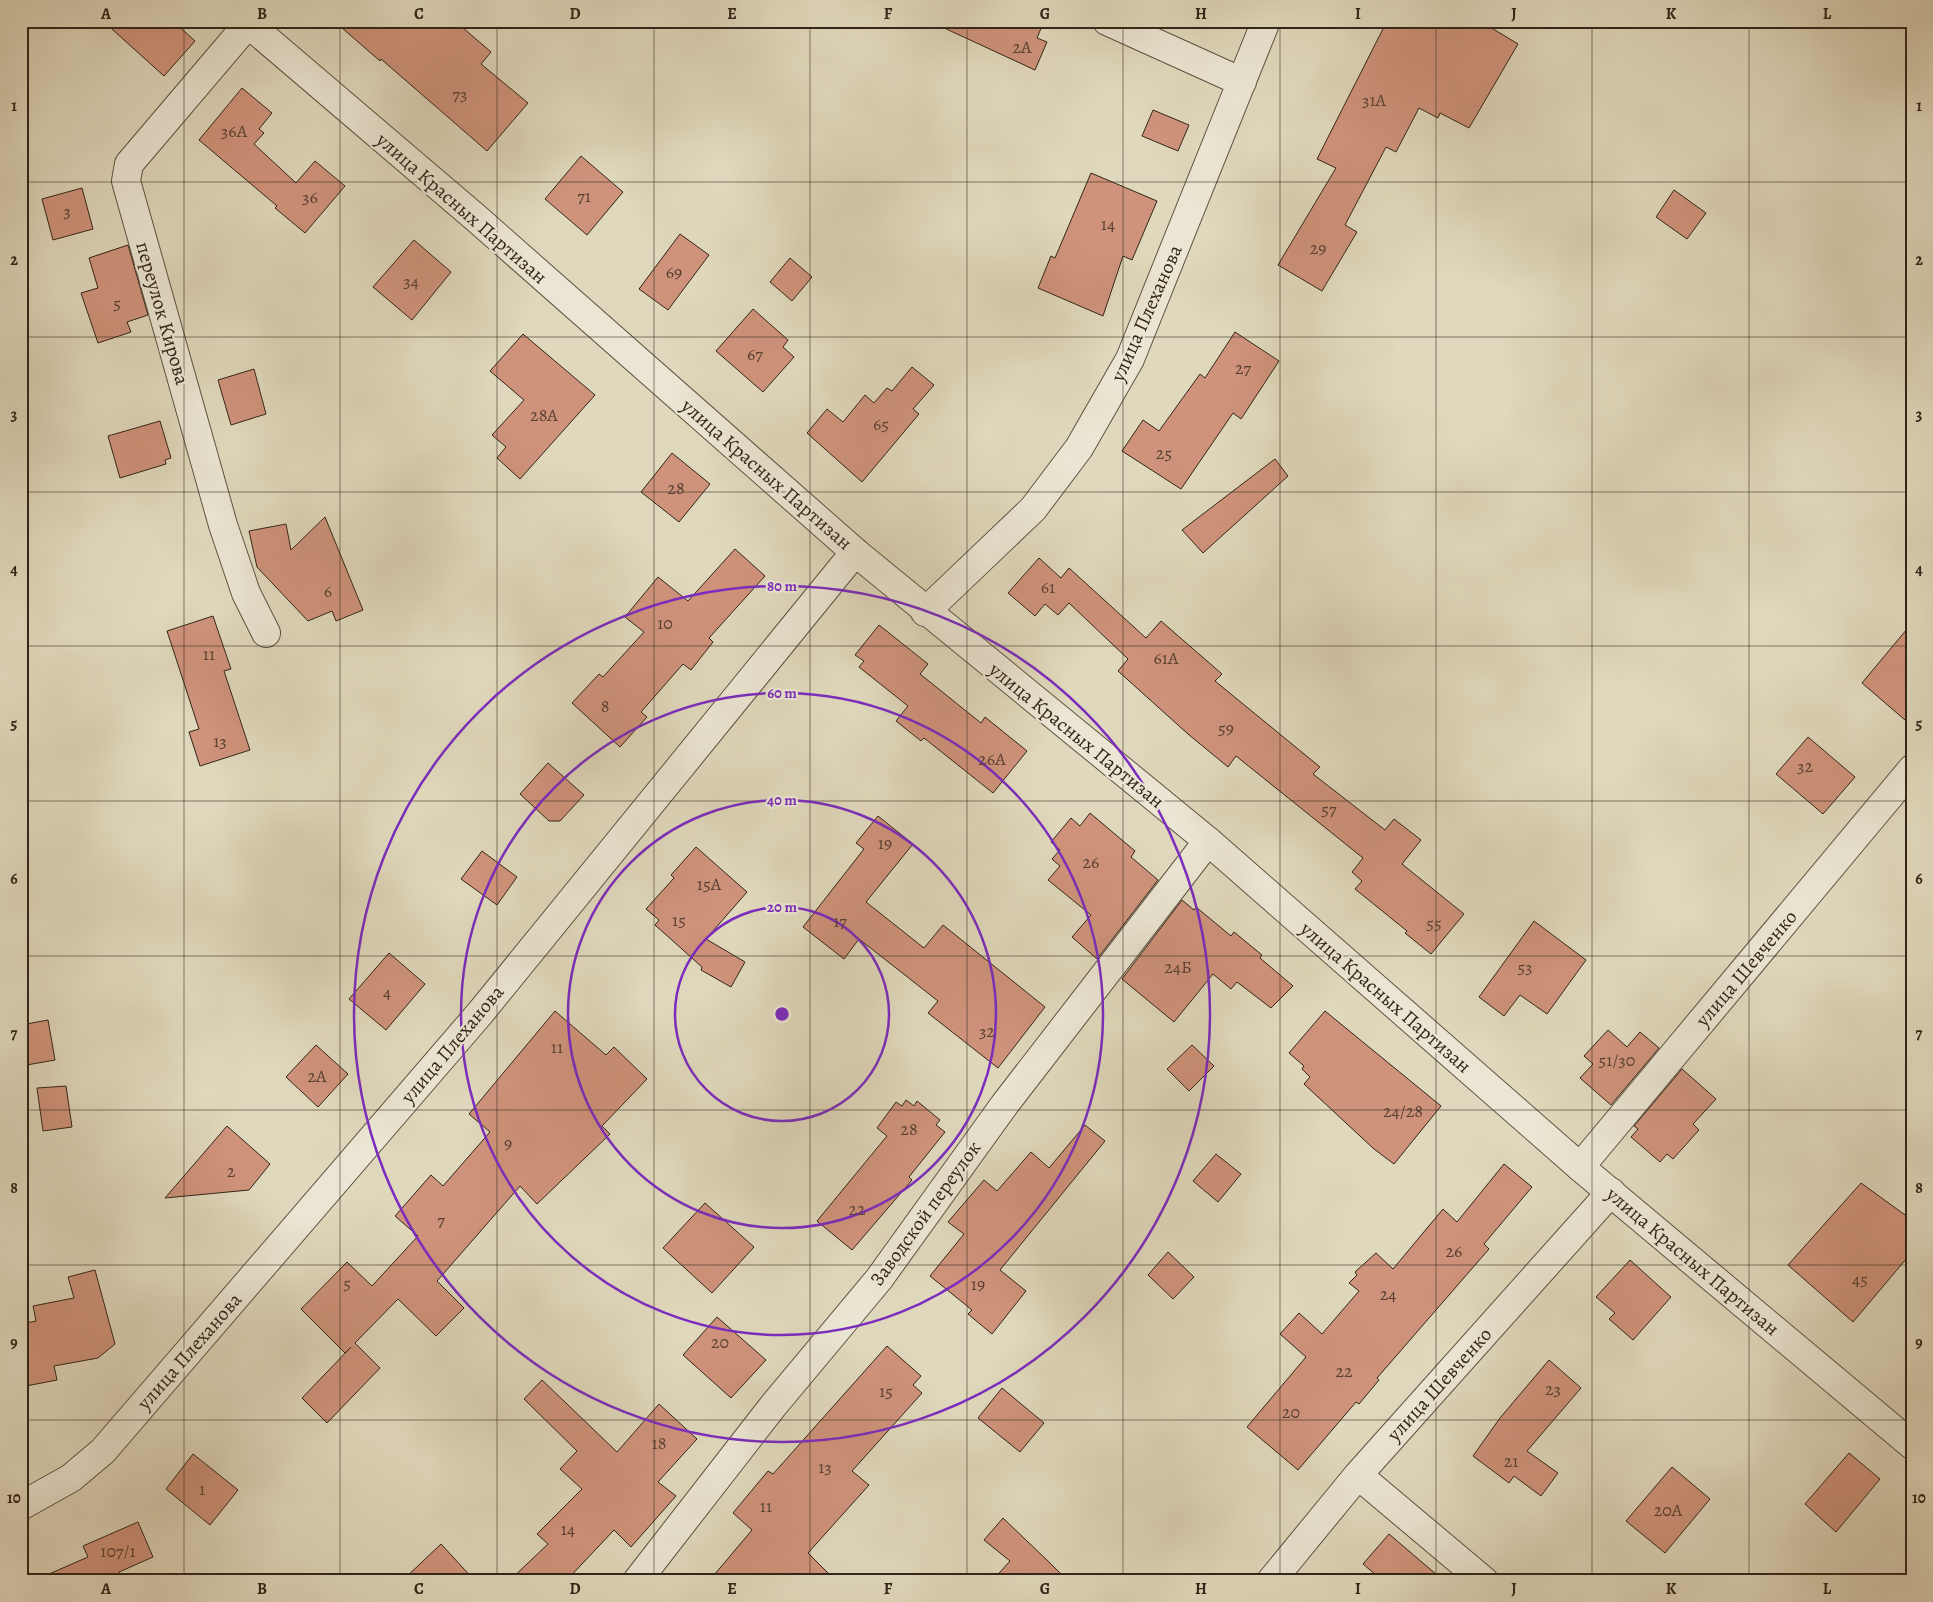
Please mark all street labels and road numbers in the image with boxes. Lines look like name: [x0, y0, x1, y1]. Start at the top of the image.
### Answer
street label: улица Красных Партизан: [370, 126, 553, 290]
street label: переулок Кирова: [129, 239, 196, 388]
street label: улица Плеханова: [1104, 240, 1189, 387]
street label: улица Красных Партизан: [675, 392, 858, 556]
street label: улица Красных Партизан: [983, 656, 1170, 815]
street label: улица Шевченко: [1689, 904, 1803, 1033]
street label: улица Красных Партизан: [1294, 915, 1477, 1079]
street label: улица Плеханова: [394, 979, 510, 1110]
street label: Заводской переулок: [864, 1135, 987, 1291]
street label: улица Красных Партизан: [1600, 1180, 1785, 1342]
street label: улица Плеханова: [130, 1286, 248, 1416]
street label: улица Шевченко: [1380, 1321, 1498, 1448]

